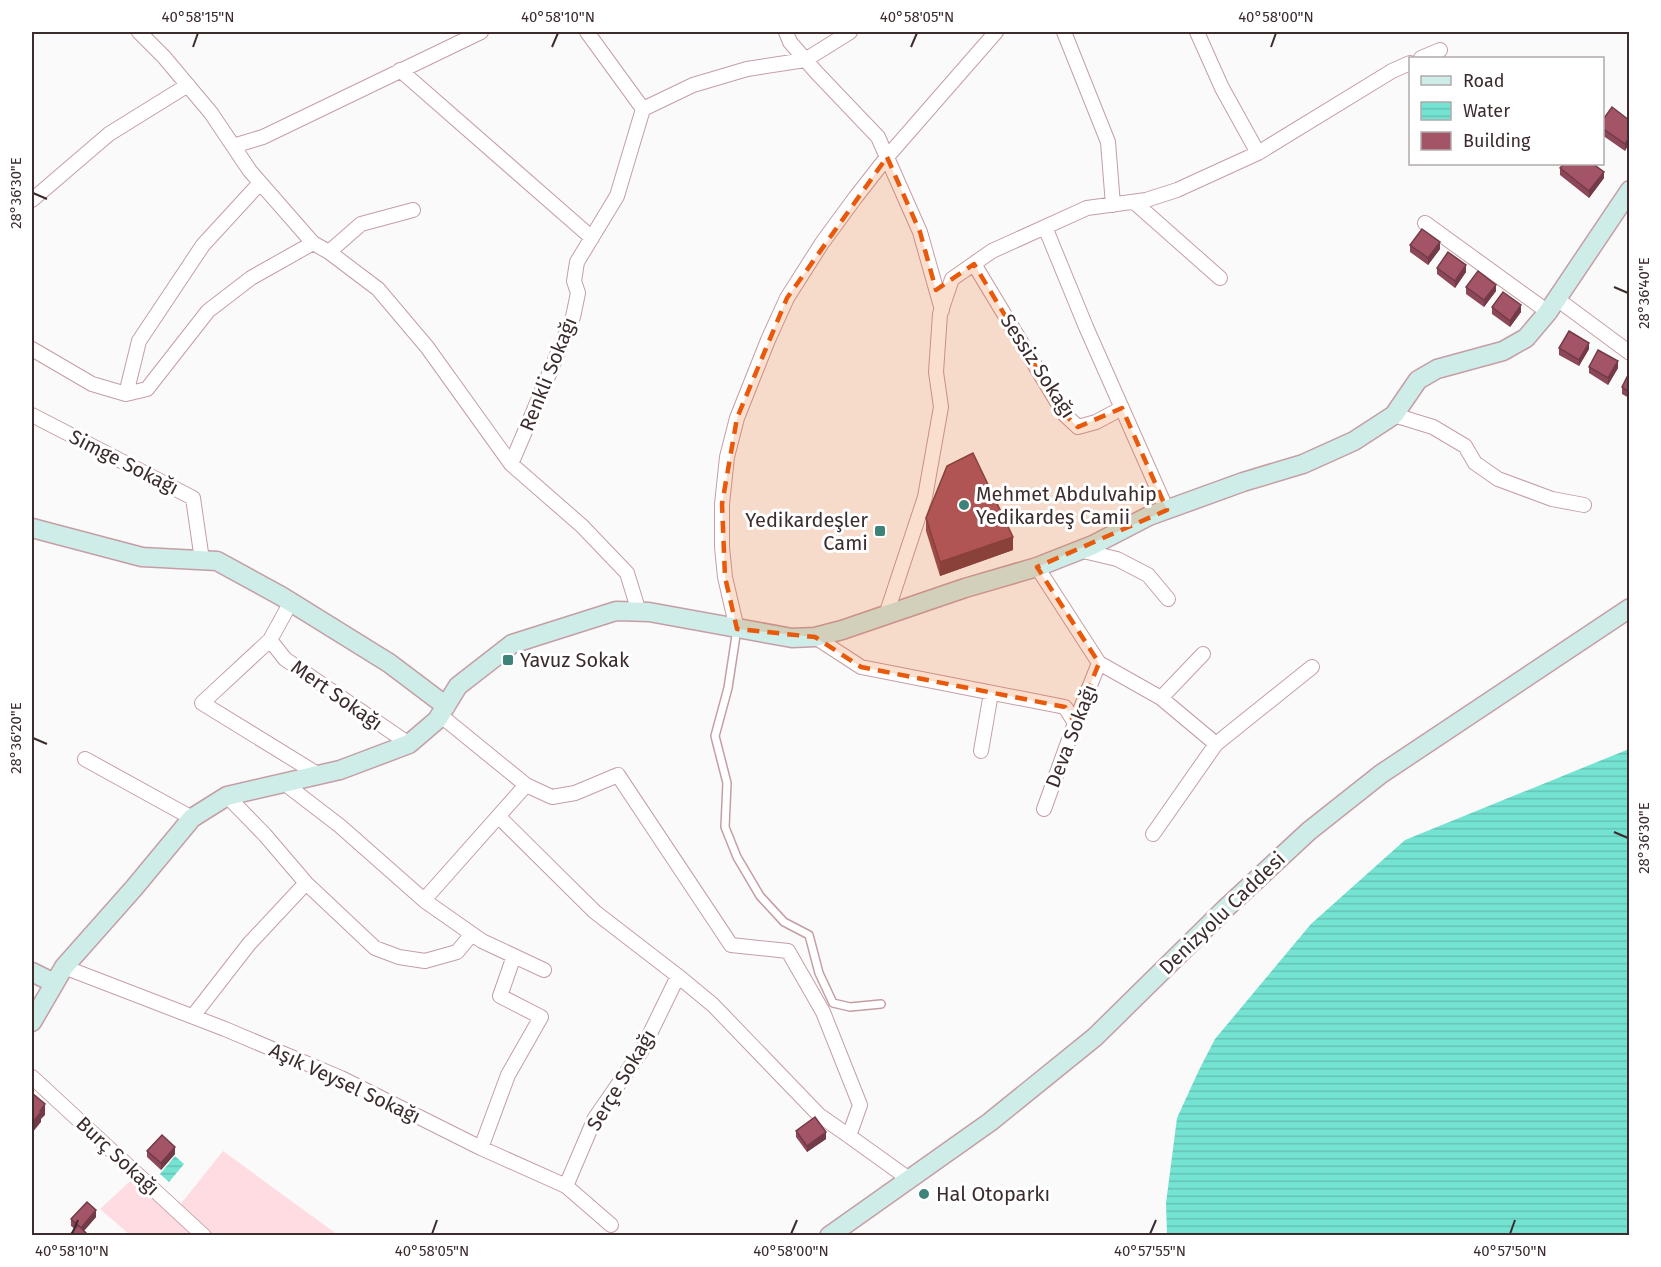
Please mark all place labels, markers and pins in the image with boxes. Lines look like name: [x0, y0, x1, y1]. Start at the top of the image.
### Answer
place label: Mehmet Abdulvahip Yedikardeş Camii: [976, 482, 1157, 530]
marker: Mehmet Abdulvahip Yedikardeş Camii: [957, 498, 971, 512]
place label: Yedikardeşler Cami: [745, 508, 868, 555]
marker: Yedikardeşler Cami: [873, 524, 887, 538]
place label: Yavuz Sokak: [520, 648, 630, 672]
marker: Yavuz Sokak: [501, 653, 515, 667]
place label: Hal Otoparkı: [936, 1182, 1050, 1206]
marker: Hal Otoparkı: [917, 1187, 931, 1201]

